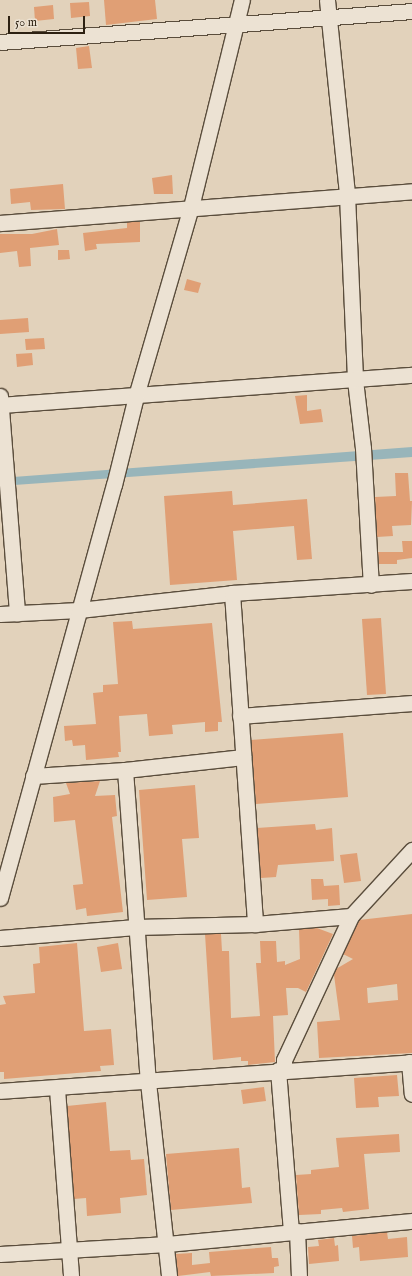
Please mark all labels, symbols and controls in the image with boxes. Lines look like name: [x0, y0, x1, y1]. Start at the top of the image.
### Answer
scale bar: [10, 8, 87, 34]
text: 50 m: [15, 15, 37, 30]

